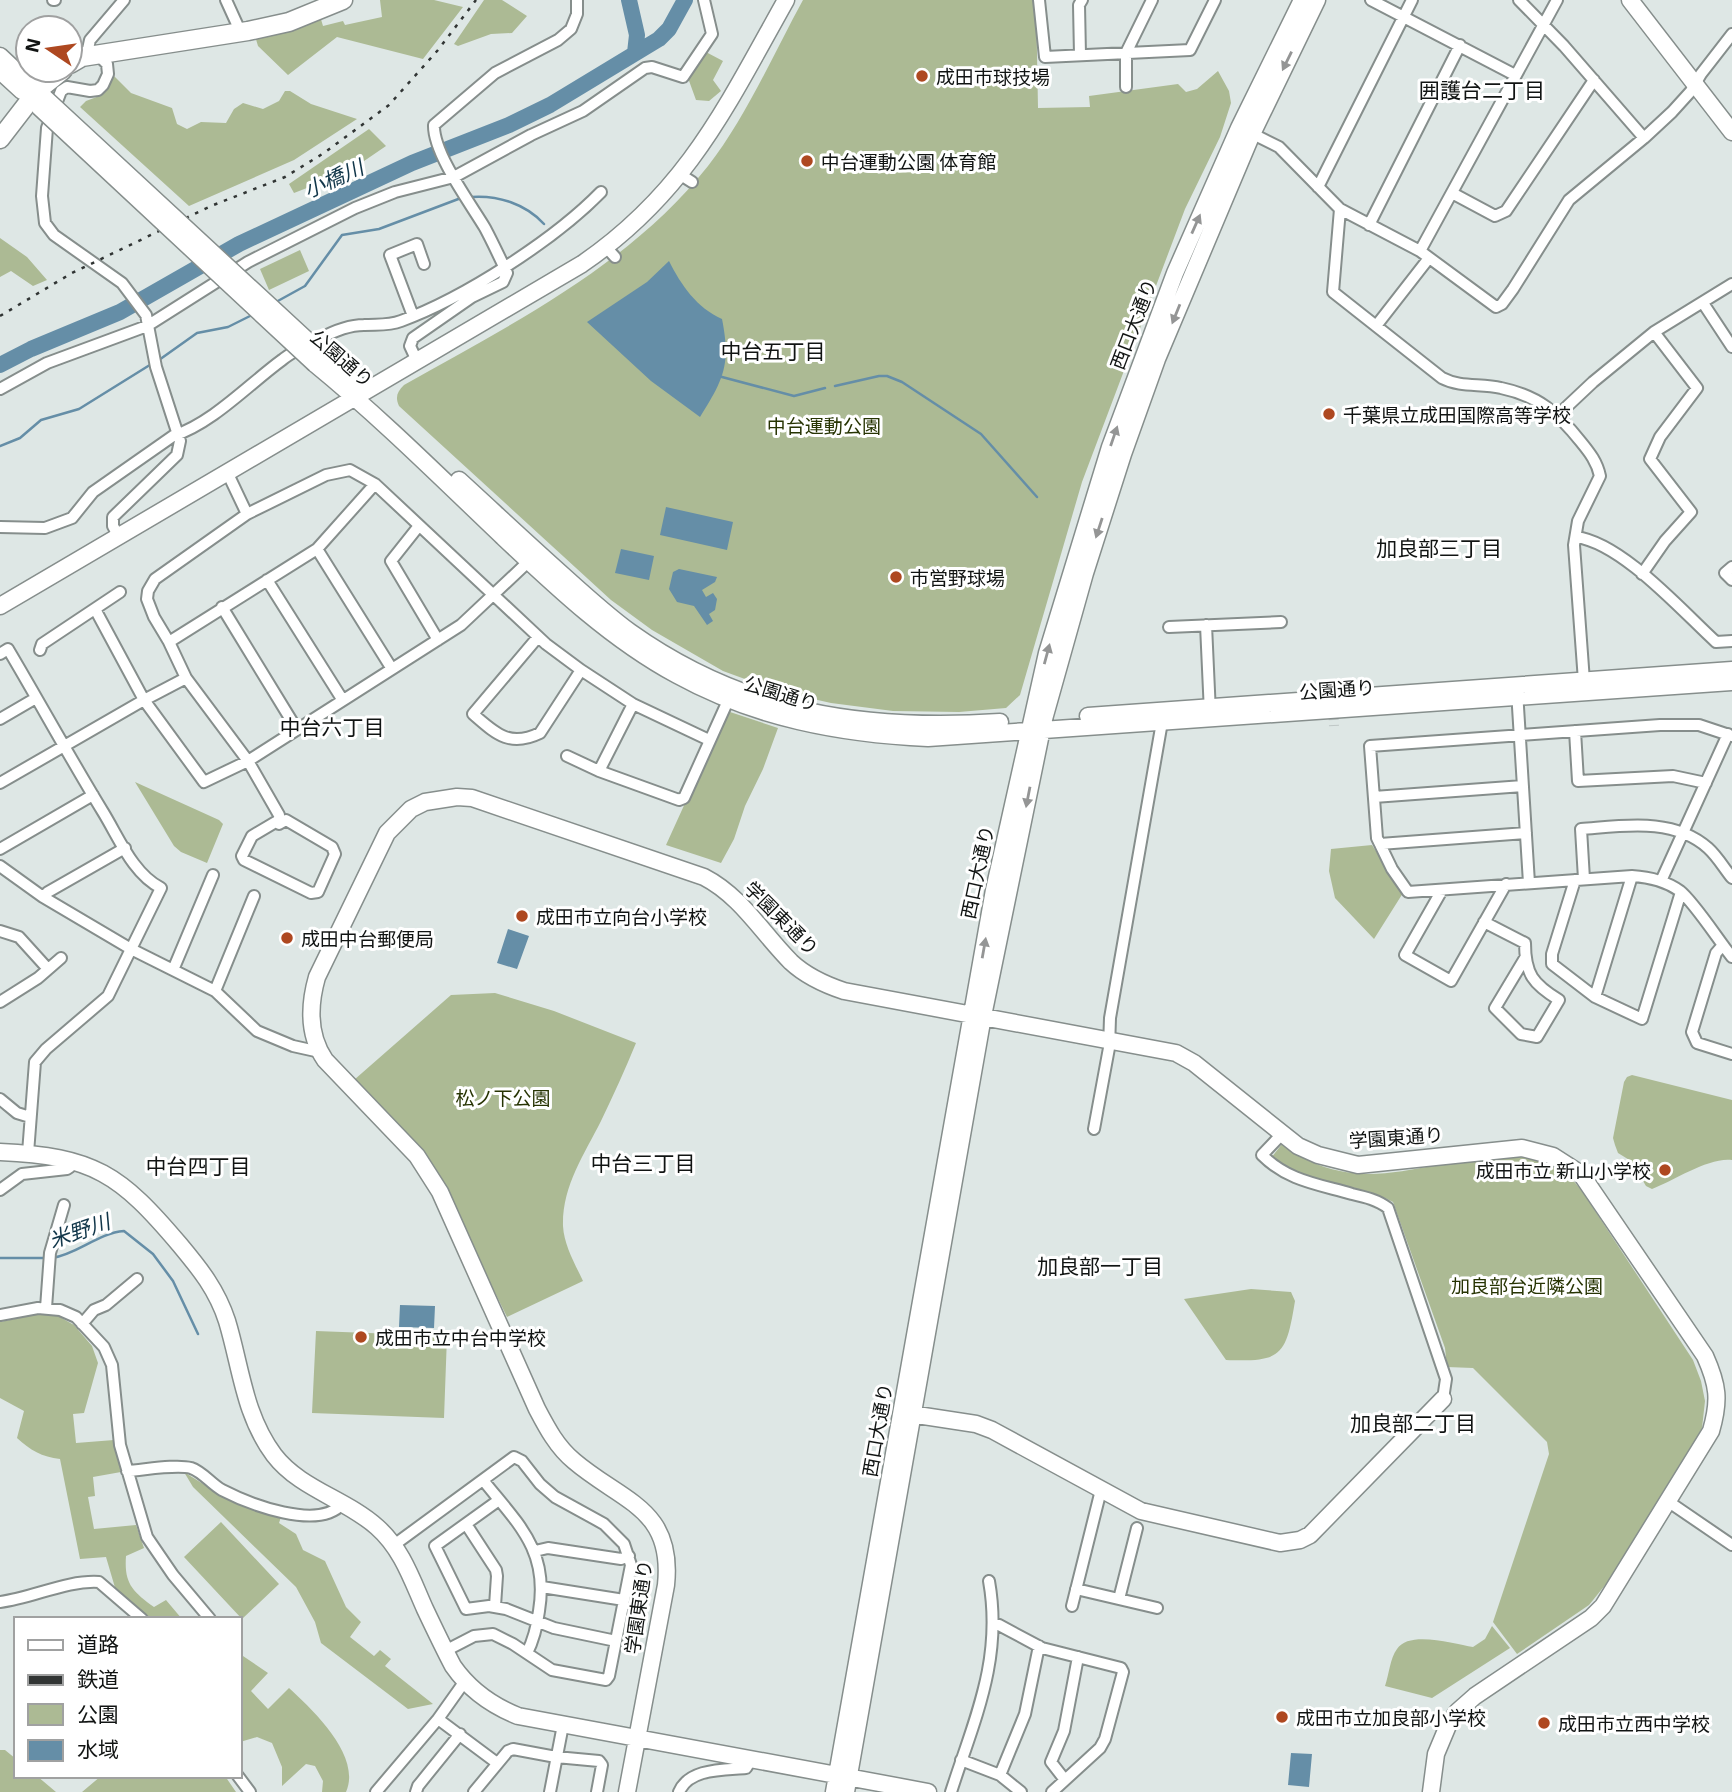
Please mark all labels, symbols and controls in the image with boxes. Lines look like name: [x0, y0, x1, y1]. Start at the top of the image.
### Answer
north arrow: [14, 14, 84, 84]
text: N: [19, 36, 45, 54]
one-way arrow: [1282, 51, 1293, 71]
place label: 成田市球技場: [936, 65, 1050, 88]
marker: 成田市球技場: [914, 68, 930, 84]
district label: 囲護台二丁目: [1419, 77, 1545, 102]
place label: 中台運動公園 体育館: [821, 150, 996, 173]
water label: 小橋川: [299, 153, 369, 202]
marker: 中台運動公園 体育館: [799, 153, 815, 169]
one-way arrow: [1190, 214, 1202, 234]
street label: 西口大通り: [1105, 276, 1161, 372]
one-way arrow: [1170, 304, 1181, 325]
street label: 公園通り: [306, 324, 378, 392]
district label: 中台五丁目: [721, 338, 826, 363]
place label: 千葉県立成田国際高等学校: [1343, 403, 1571, 426]
marker: 千葉県立成田国際高等学校: [1321, 406, 1337, 422]
park label: 中台運動公園: [767, 414, 881, 437]
one-way arrow: [1109, 426, 1120, 447]
one-way arrow: [1093, 518, 1104, 539]
district label: 加良部三丁目: [1376, 535, 1502, 560]
place label: 市営野球場: [910, 566, 1005, 589]
marker: 市営野球場: [888, 569, 904, 585]
one-way arrow: [1042, 642, 1053, 664]
street label: 公園通り: [741, 671, 821, 715]
street label: 公園通り: [1298, 675, 1376, 703]
district label: 中台六丁目: [280, 714, 385, 739]
one-way arrow: [1023, 786, 1034, 808]
street label: 西口大通り: [956, 823, 998, 921]
street label: 学園東通り: [740, 876, 824, 960]
place label: 成田市立向台小学校: [536, 905, 707, 928]
marker: 成田市立向台小学校: [514, 908, 530, 924]
place label: 成田中台郵便局: [301, 927, 434, 950]
marker: 成田中台郵便局: [279, 930, 295, 946]
one-way arrow: [978, 937, 989, 959]
park label: 松ノ下公園: [455, 1086, 551, 1109]
street label: 学園東通り: [1348, 1122, 1444, 1152]
district label: 中台三丁目: [591, 1150, 696, 1175]
district label: 中台四丁目: [146, 1153, 251, 1178]
place label: 成田市立 新山小学校: [1476, 1159, 1651, 1182]
marker: 成田市立 新山小学校: [1657, 1162, 1673, 1178]
water label: 米野川: [45, 1207, 115, 1252]
district label: 加良部一丁目: [1037, 1253, 1163, 1278]
park label: 加良部台近隣公園: [1451, 1274, 1603, 1297]
place label: 成田市立中台中学校: [375, 1326, 546, 1349]
marker: 成田市立中台中学校: [353, 1329, 369, 1345]
street label: 西口大通り: [857, 1381, 897, 1479]
district label: 加良部二丁目: [1350, 1410, 1476, 1435]
street label: 学園東通り: [620, 1558, 656, 1656]
legend: [14, 1617, 242, 1778]
text: 道路: [77, 1631, 119, 1656]
text: 鉄道: [77, 1666, 119, 1691]
text: 公園: [77, 1701, 119, 1726]
place label: 成田市立加良部小学校: [1296, 1706, 1486, 1729]
marker: 成田市立加良部小学校: [1274, 1709, 1290, 1725]
place label: 成田市立西中学校: [1558, 1712, 1710, 1735]
marker: 成田市立西中学校: [1536, 1715, 1552, 1731]
text: 水域: [77, 1736, 119, 1761]

